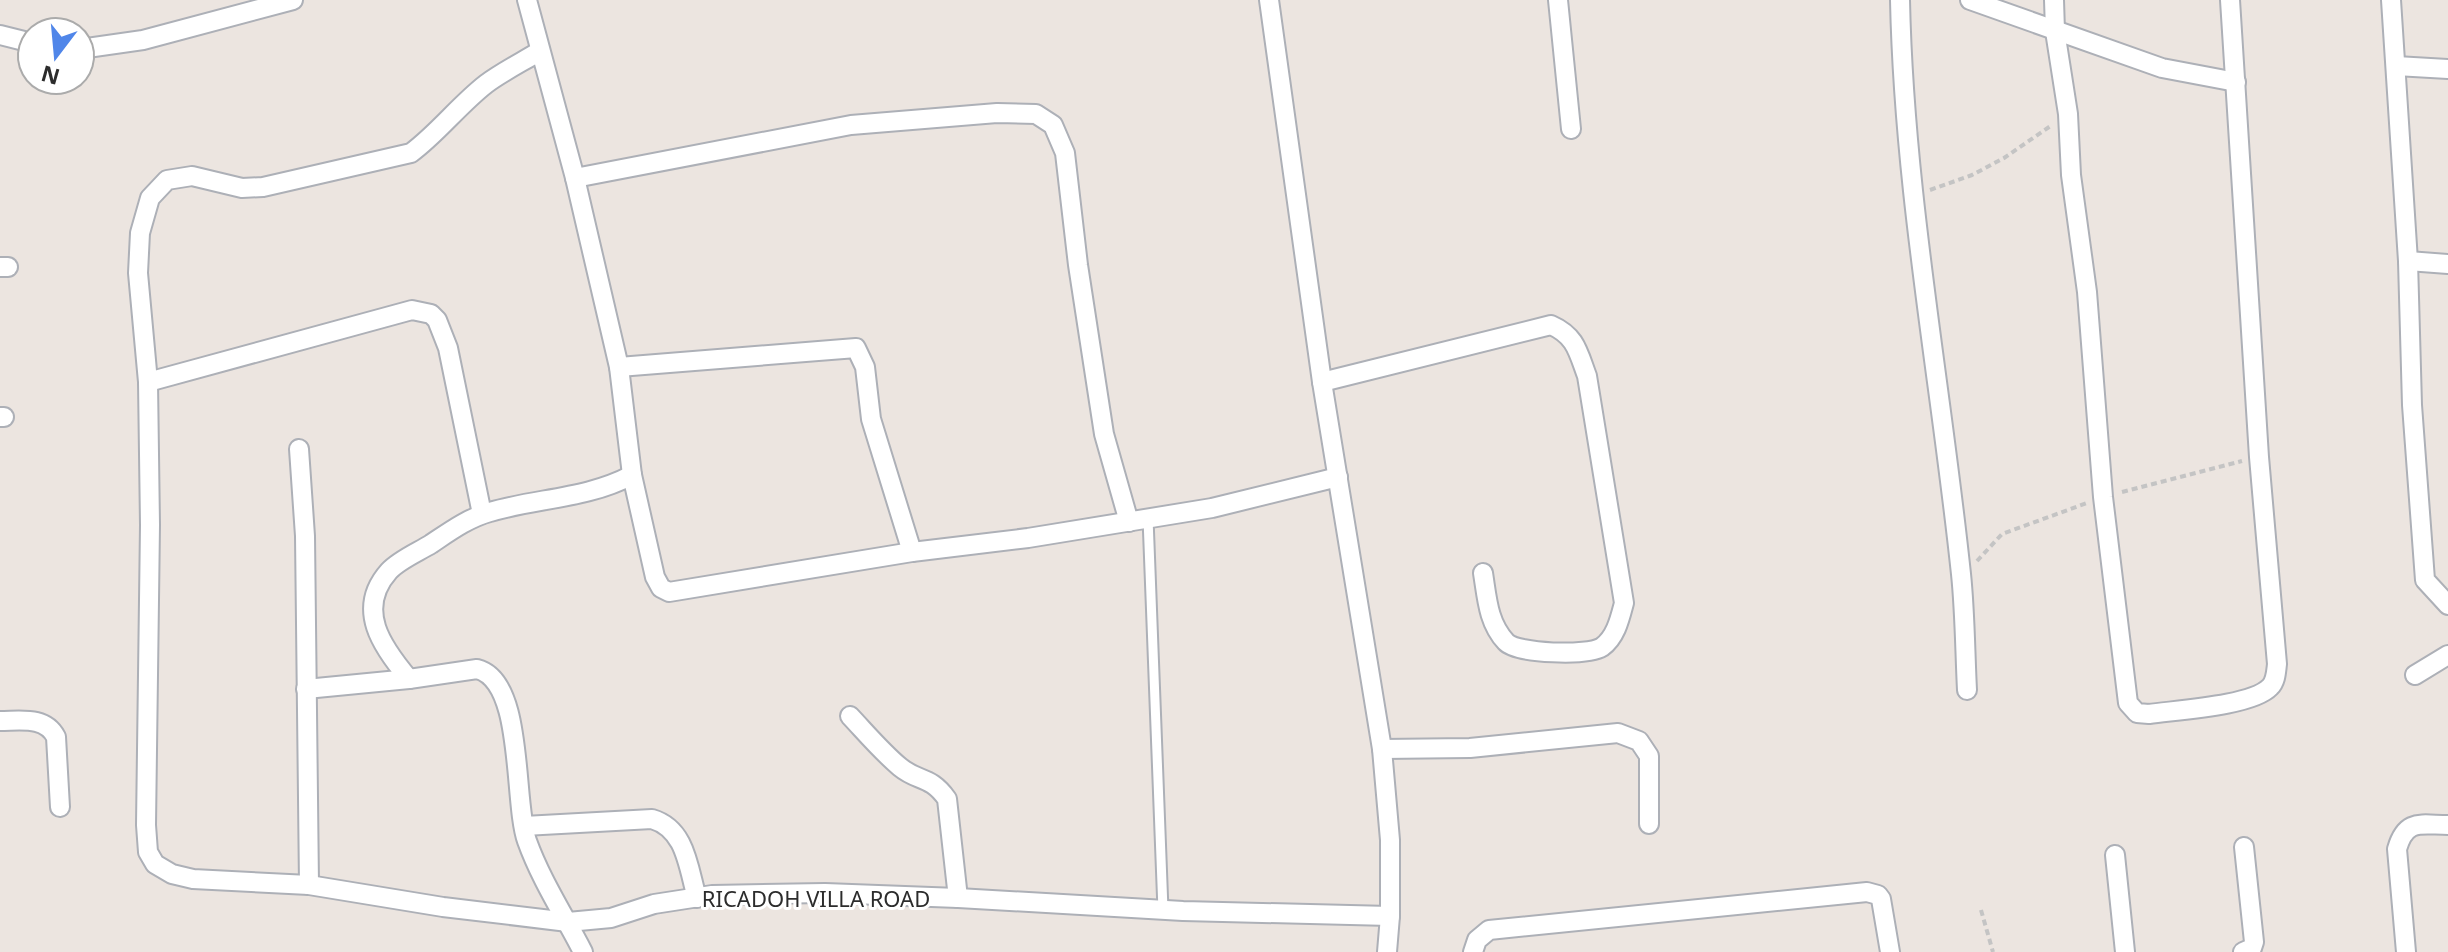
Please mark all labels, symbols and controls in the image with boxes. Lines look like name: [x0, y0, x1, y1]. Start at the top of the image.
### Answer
north arrow: [16, 16, 96, 96]
text: N: [37, 59, 63, 93]
street label: RICADOH VILLA ROAD: [702, 883, 930, 913]

